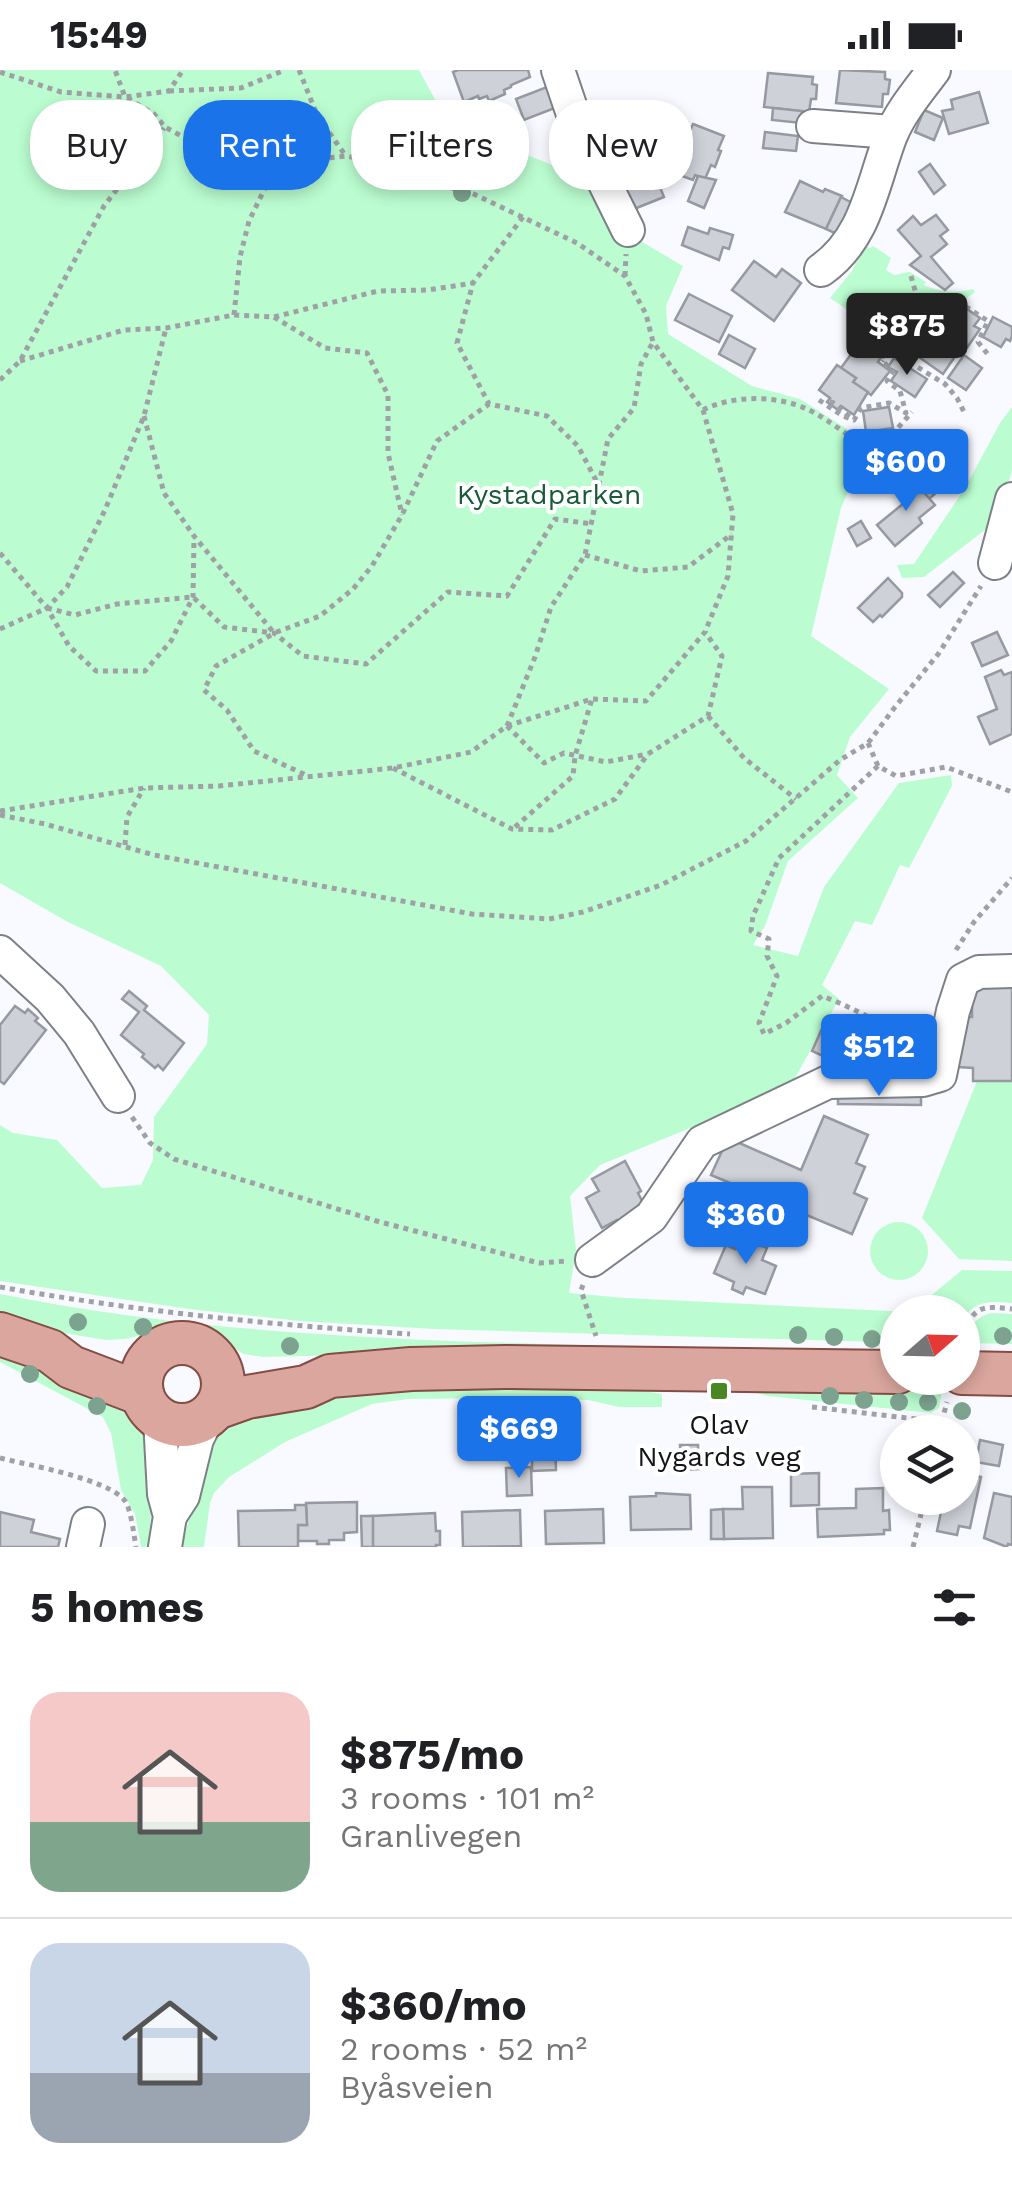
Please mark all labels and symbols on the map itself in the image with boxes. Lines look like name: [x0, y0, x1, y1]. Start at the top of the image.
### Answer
pin: $875: [848, 293, 966, 378]
pin: $600: [847, 429, 965, 514]
park label: Kystadparken: [457, 478, 641, 511]
pin: $512: [820, 1014, 938, 1099]
pin: $360: [687, 1182, 805, 1267]
north arrow: [880, 1295, 980, 1395]
marker: Olav Nygards veg: [708, 1380, 730, 1402]
pin: $669: [460, 1396, 578, 1481]
place label: Olav Nygards veg: [637, 1408, 801, 1473]

